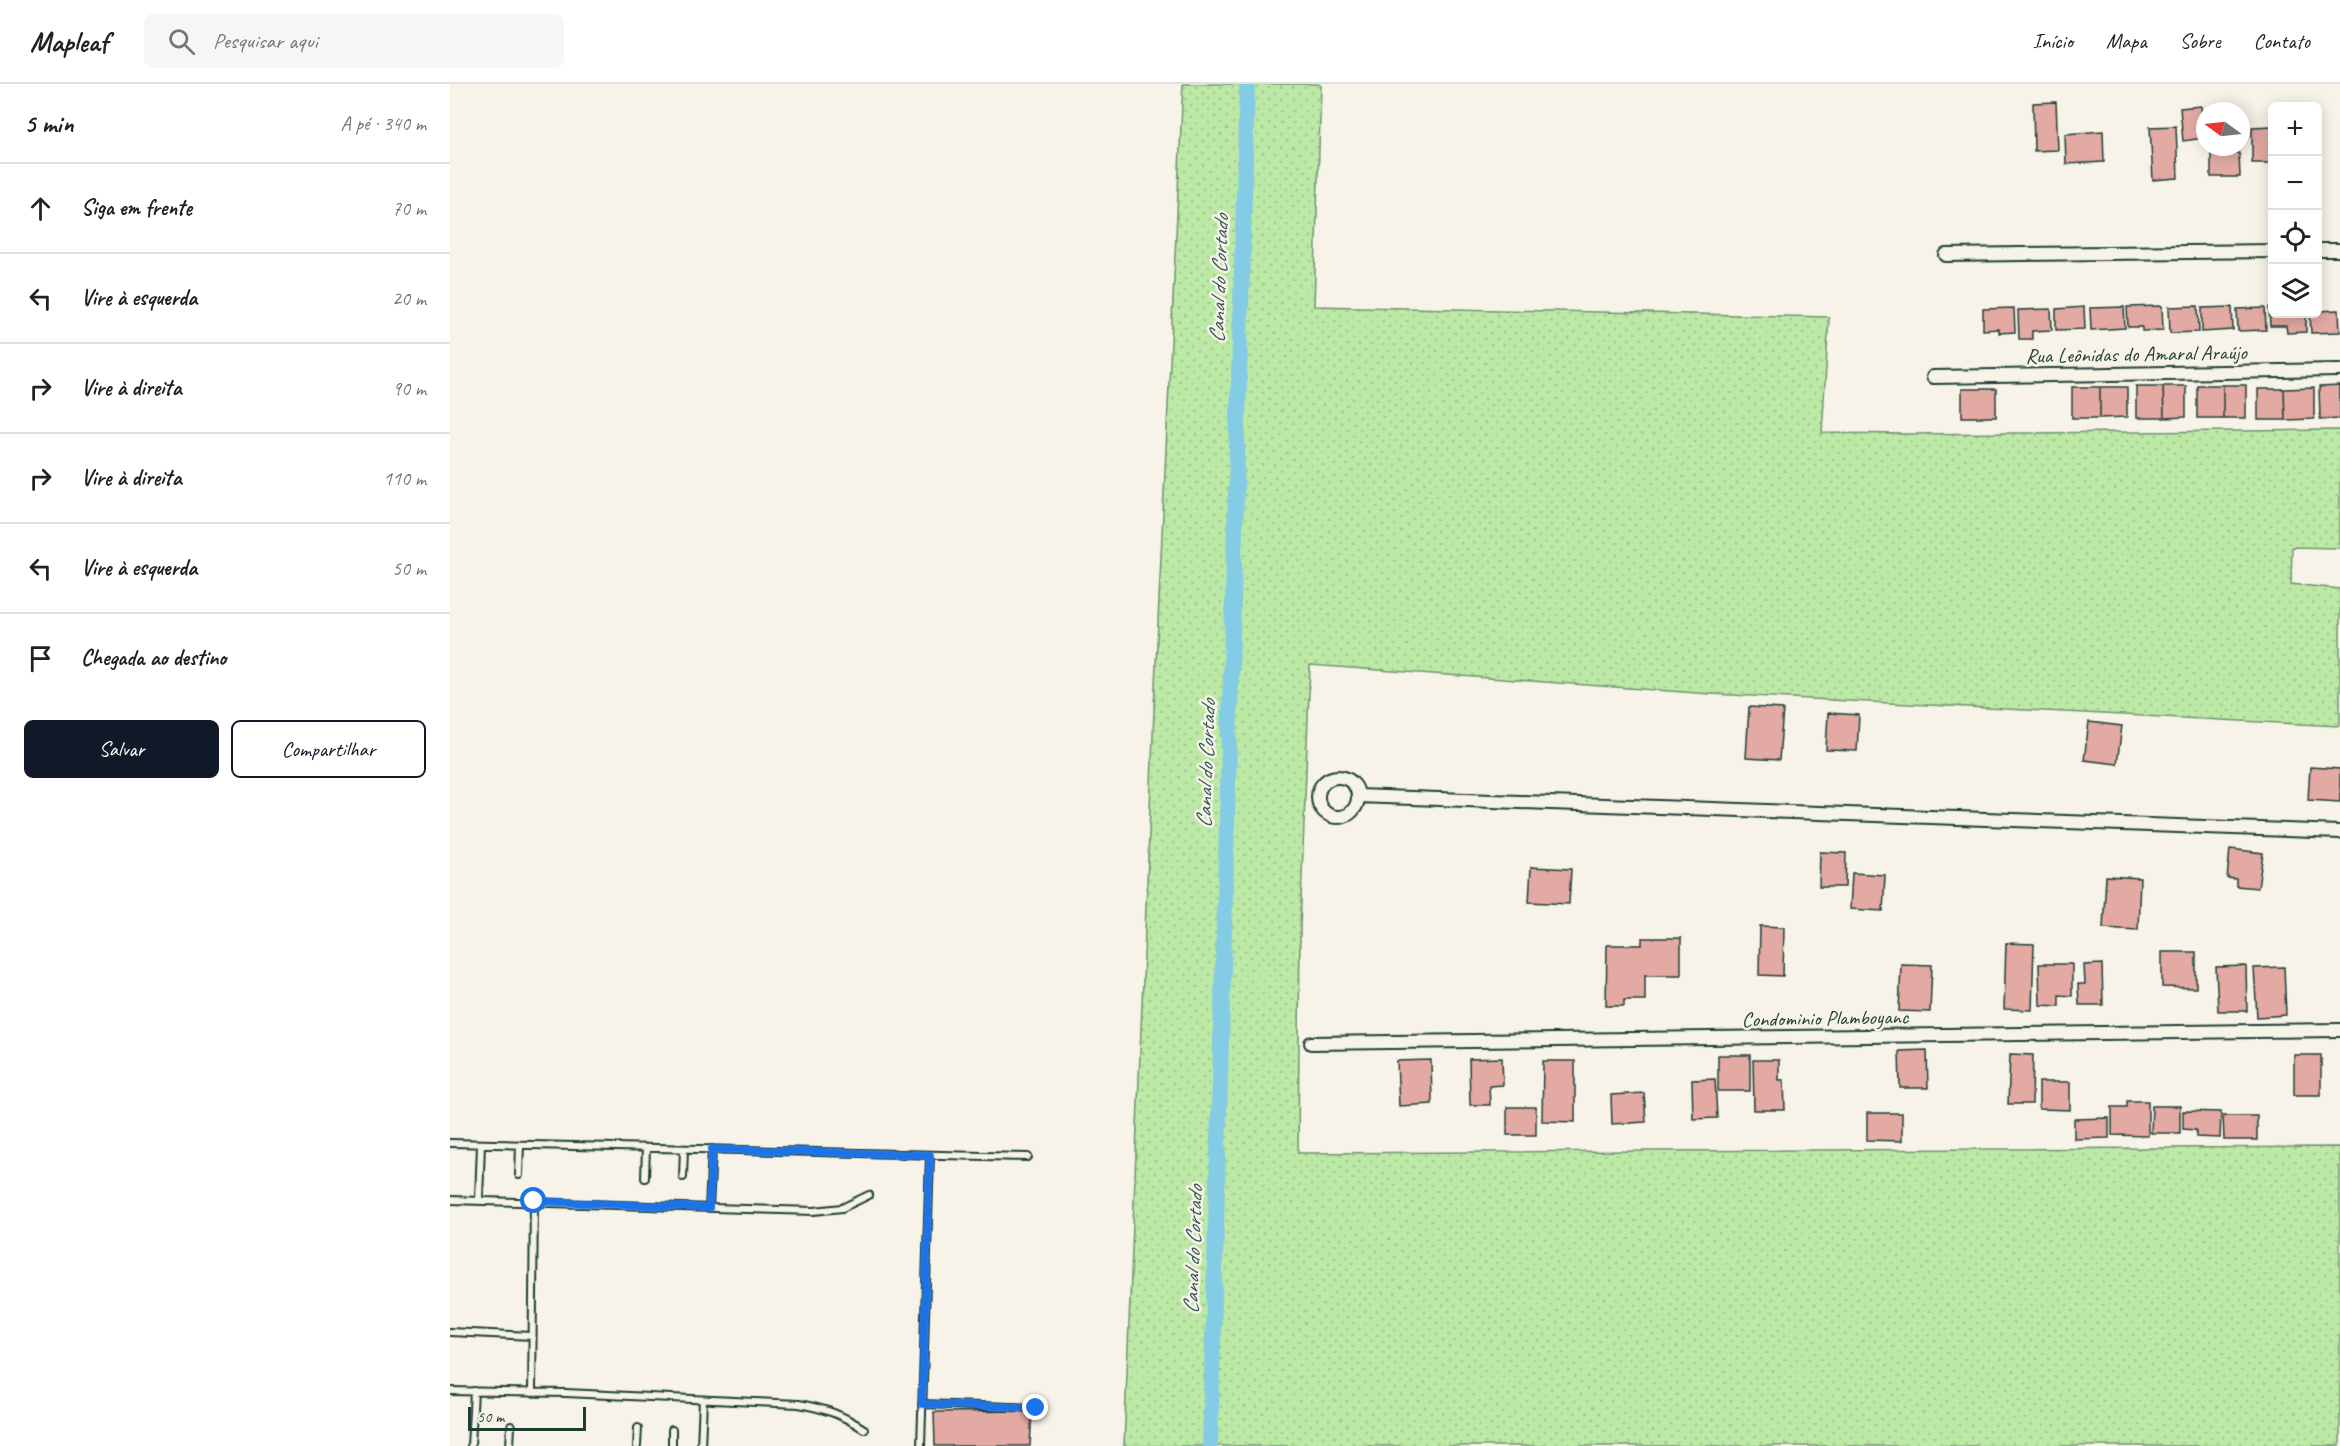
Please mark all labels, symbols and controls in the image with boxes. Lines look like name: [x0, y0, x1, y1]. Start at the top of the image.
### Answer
search box: [144, 14, 564, 68]
text: Mapleaf: [30, 24, 108, 59]
icon: search: [165, 25, 198, 58]
text: Pesquisar aqui: [213, 27, 318, 55]
text: Início: [2033, 28, 2073, 54]
text: Mapa: [2106, 28, 2147, 54]
text: Sobre: [2180, 28, 2220, 54]
text: Contato: [2253, 28, 2310, 54]
north arrow: [2196, 102, 2250, 156]
map controls: [2268, 102, 2322, 318]
button: +: [2268, 102, 2322, 156]
text: 5 min: [24, 107, 73, 140]
text: A pé · 340 m: [341, 111, 426, 136]
button: −: [2268, 156, 2322, 210]
icon: ahead: [24, 192, 57, 225]
text: Siga em frente: [81, 194, 192, 222]
text: 70 m: [392, 196, 426, 221]
button: locate: [2268, 210, 2322, 264]
water label: Canal do Cortado: [1203, 211, 1235, 343]
button: layers: [2268, 264, 2322, 318]
icon: left: [24, 282, 57, 315]
text: Vire à esquerda: [81, 284, 197, 312]
text: 20 m: [392, 286, 426, 311]
street label: Rua Leônidas do Amaral Araújo: [2025, 339, 2249, 369]
icon: right: [24, 372, 57, 405]
text: Vire à direita: [81, 374, 181, 402]
text: 90 m: [392, 376, 426, 401]
icon: right: [24, 462, 57, 495]
text: Vire à direita: [81, 464, 181, 492]
text: 110 m: [383, 466, 426, 491]
icon: left: [24, 552, 57, 585]
text: Vire à esquerda: [81, 554, 197, 582]
text: 50 m: [392, 556, 426, 581]
icon: arrive: [24, 642, 57, 675]
text: Chegada ao destino: [81, 644, 226, 672]
water label: Canal do Cortado: [1190, 696, 1222, 828]
button: Salvar: [24, 720, 219, 778]
button: Compartilhar: [231, 720, 426, 778]
street label: Condominio Plamboyanc: [1741, 1004, 1910, 1032]
water label: Canal do Cortado: [1177, 1182, 1209, 1314]
route start: [520, 1187, 546, 1213]
route end: [1022, 1394, 1048, 1420]
scale bar: [468, 1404, 586, 1432]
text: 50 m: [477, 1407, 504, 1427]

